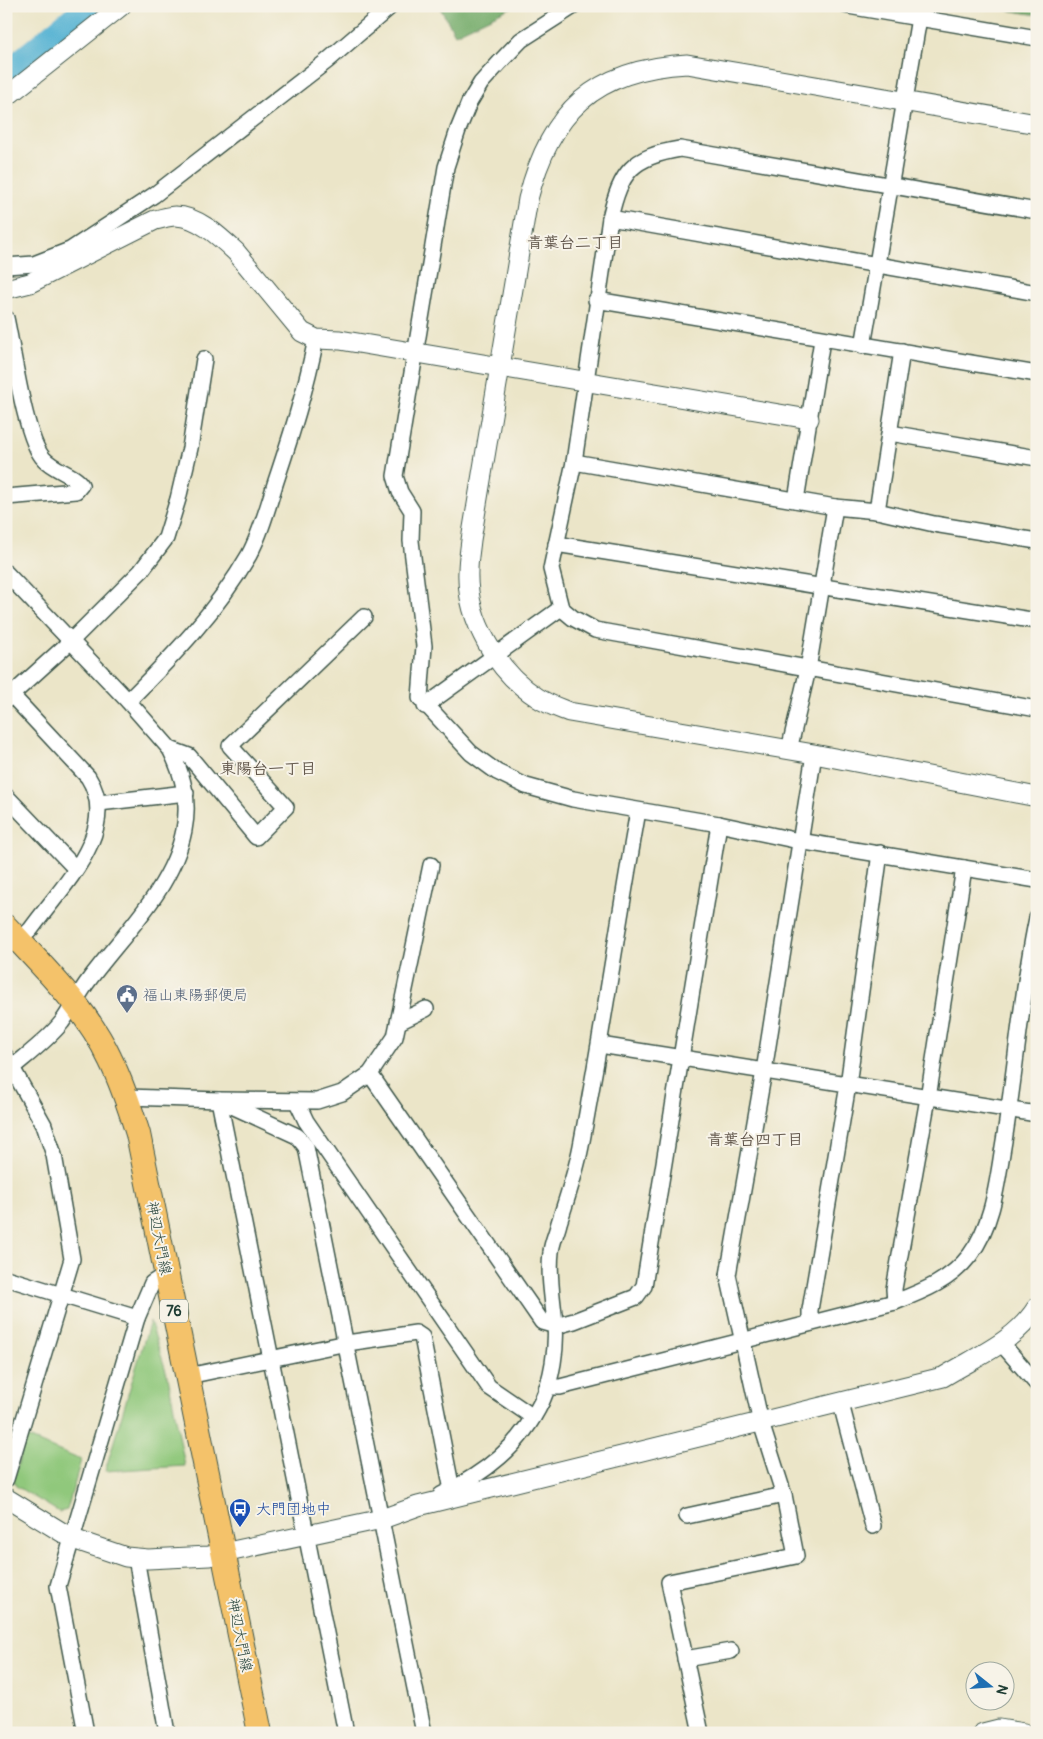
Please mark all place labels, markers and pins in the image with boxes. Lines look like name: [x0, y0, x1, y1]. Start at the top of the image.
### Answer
public building icon: 福山東陽郵便局: [115, 983, 139, 1014]
place label: 福山東陽郵便局: [143, 986, 248, 1005]
bus stop icon: 大門団地中: [228, 1497, 252, 1528]
place label: 大門団地中: [256, 1500, 331, 1519]

